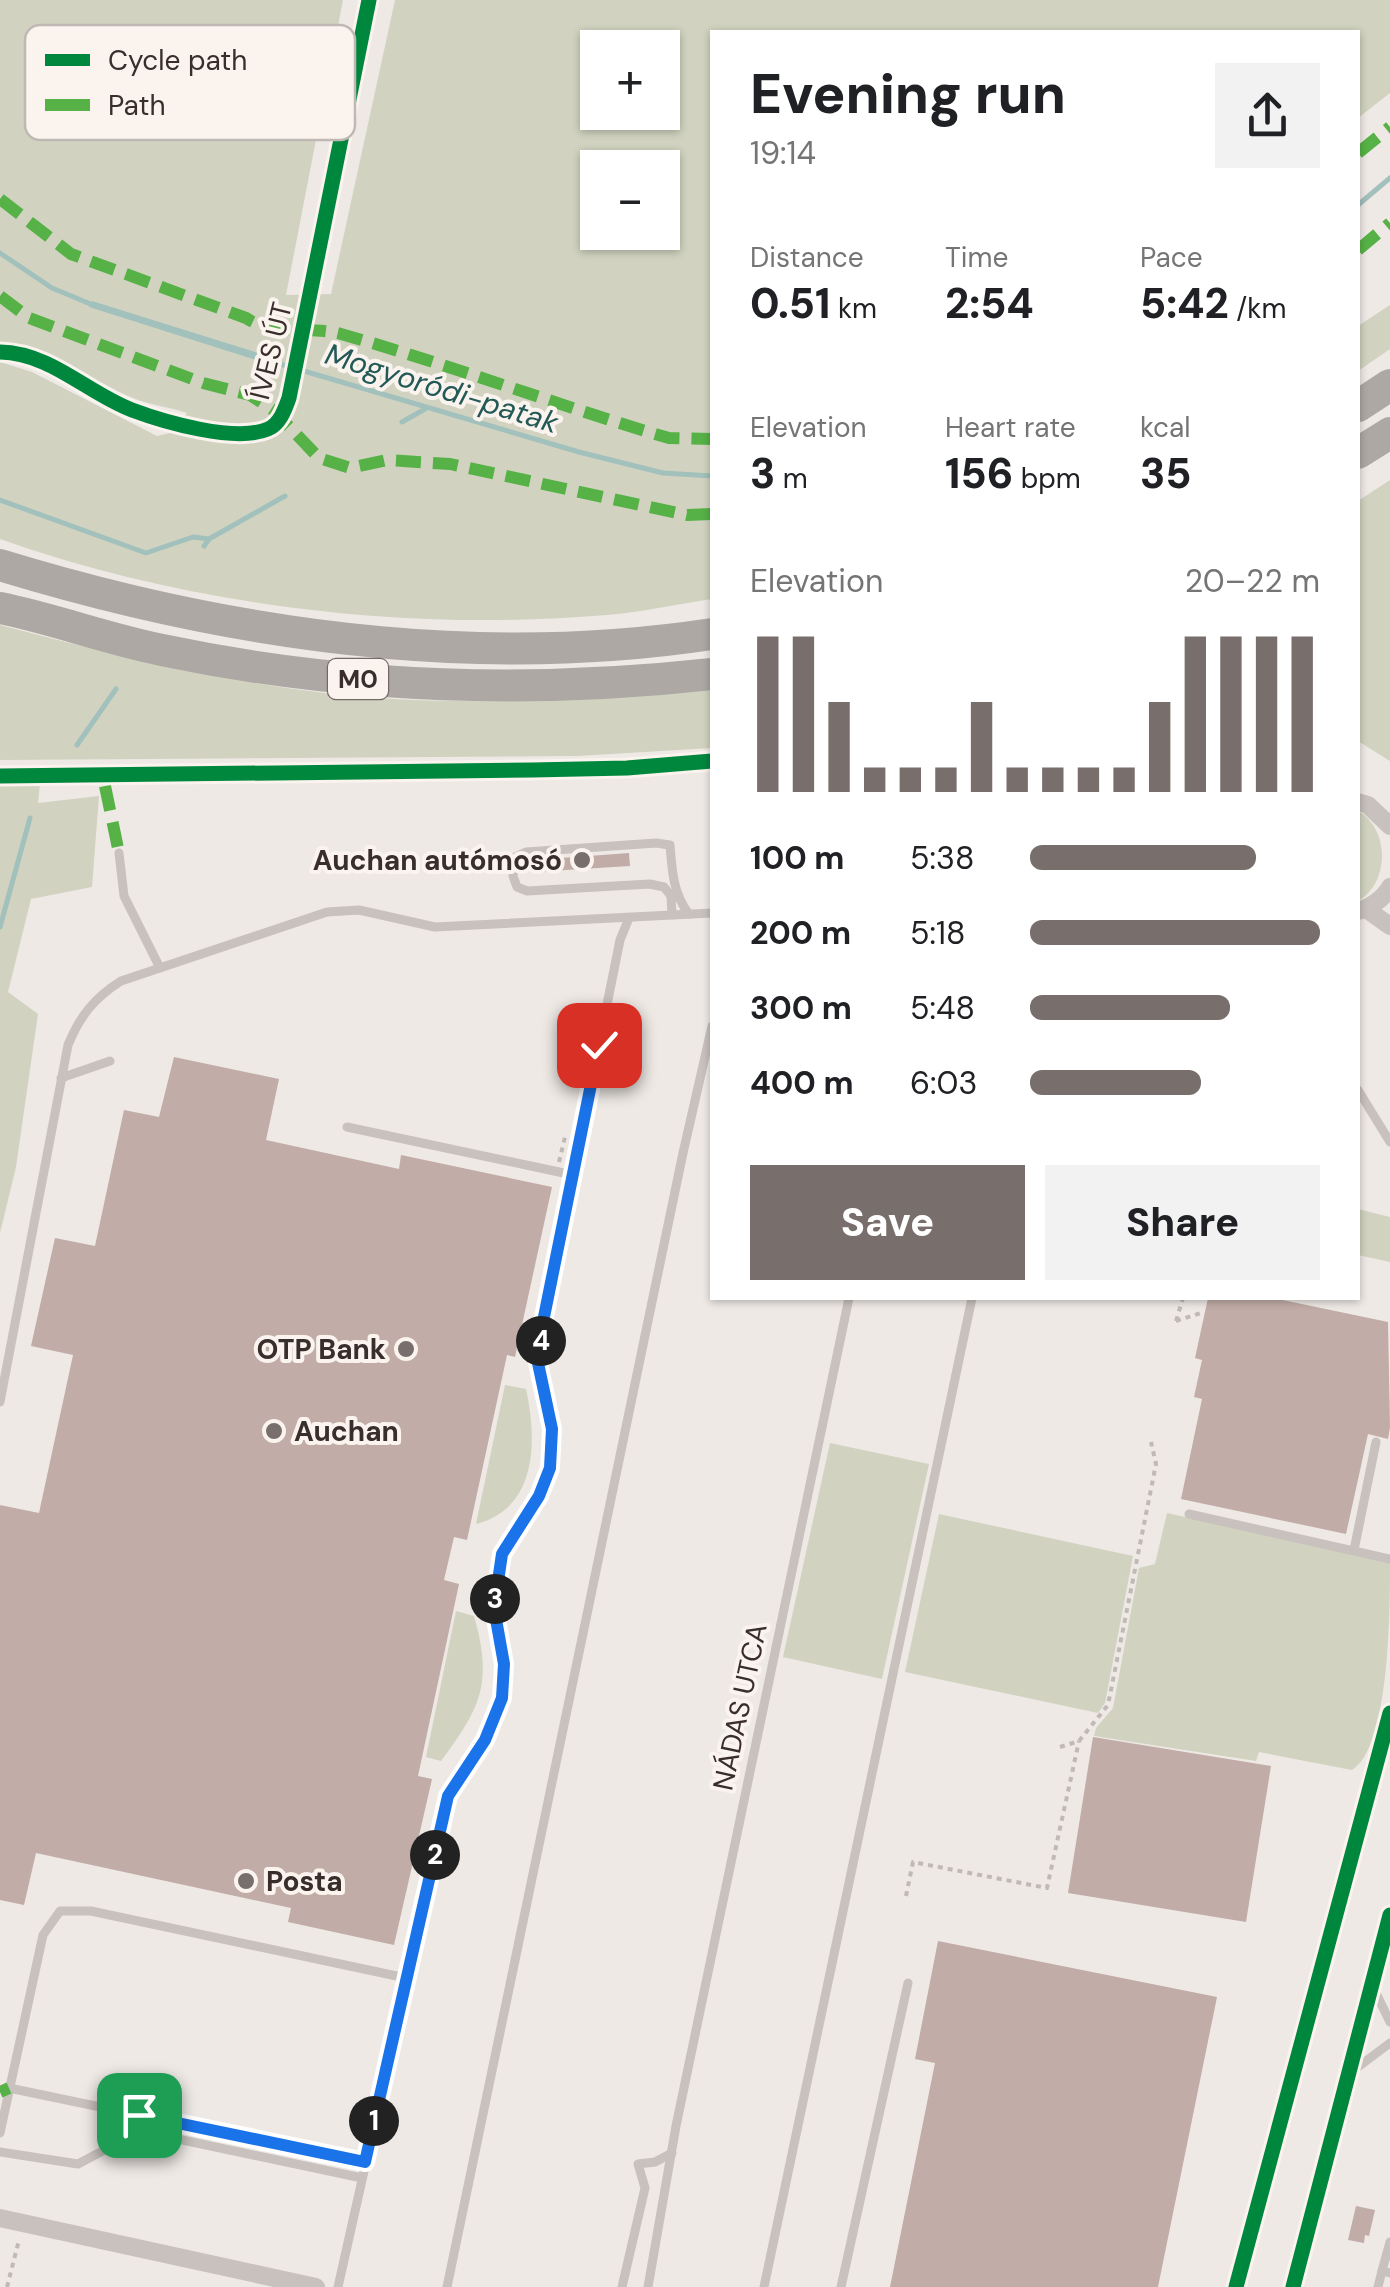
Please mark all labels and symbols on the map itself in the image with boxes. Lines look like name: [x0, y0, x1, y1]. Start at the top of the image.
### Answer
legend: [25, 25, 355, 140]
text: Cycle path: [108, 42, 247, 79]
text: Path: [108, 87, 166, 124]
street label: ÍVES ÚT: [241, 299, 301, 403]
water label: Mogyoródi-patak: [321, 334, 564, 442]
road number: M0: [328, 659, 388, 699]
place label: Auchan autómosó: [313, 842, 562, 879]
marker: Auchan autómosó: [571, 849, 593, 871]
pin: [557, 1003, 642, 1088]
pin: 4: [516, 1316, 566, 1366]
place label: OTP Bank: [256, 1331, 386, 1368]
marker: OTP Bank: [395, 1338, 417, 1360]
place label: Auchan: [294, 1413, 399, 1450]
marker: Auchan: [263, 1420, 285, 1442]
pin: 3: [470, 1574, 520, 1624]
street label: NÁDAS UTCA: [704, 1620, 776, 1794]
pin: 2: [410, 1830, 460, 1880]
place label: Posta: [266, 1863, 343, 1900]
marker: Posta: [235, 1870, 257, 1892]
pin: [97, 2073, 182, 2158]
pin: 1: [349, 2096, 399, 2146]

